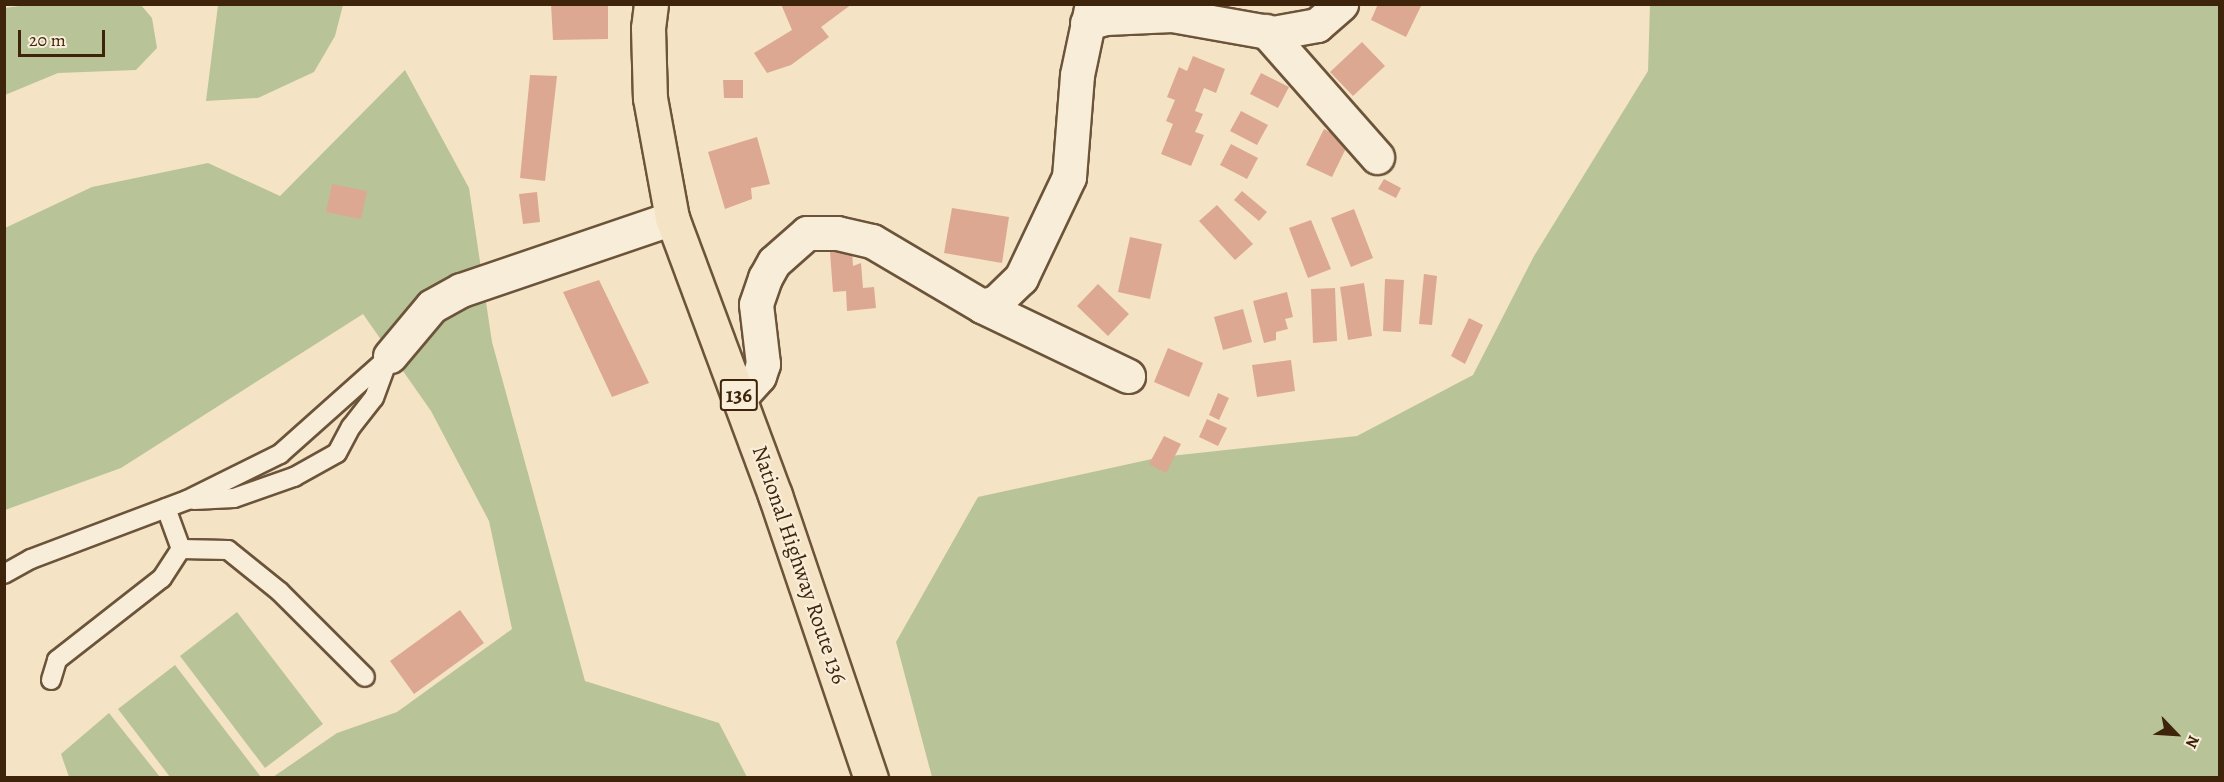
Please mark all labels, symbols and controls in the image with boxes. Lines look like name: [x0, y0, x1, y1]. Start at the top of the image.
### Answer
scale bar: [21, 18, 108, 56]
text: 20 m: [29, 28, 66, 52]
road number: 136: [720, 377, 758, 413]
street label: National Highway Route 136: [746, 442, 852, 688]
north arrow: [2146, 704, 2206, 764]
text: N: [2180, 732, 2205, 752]

